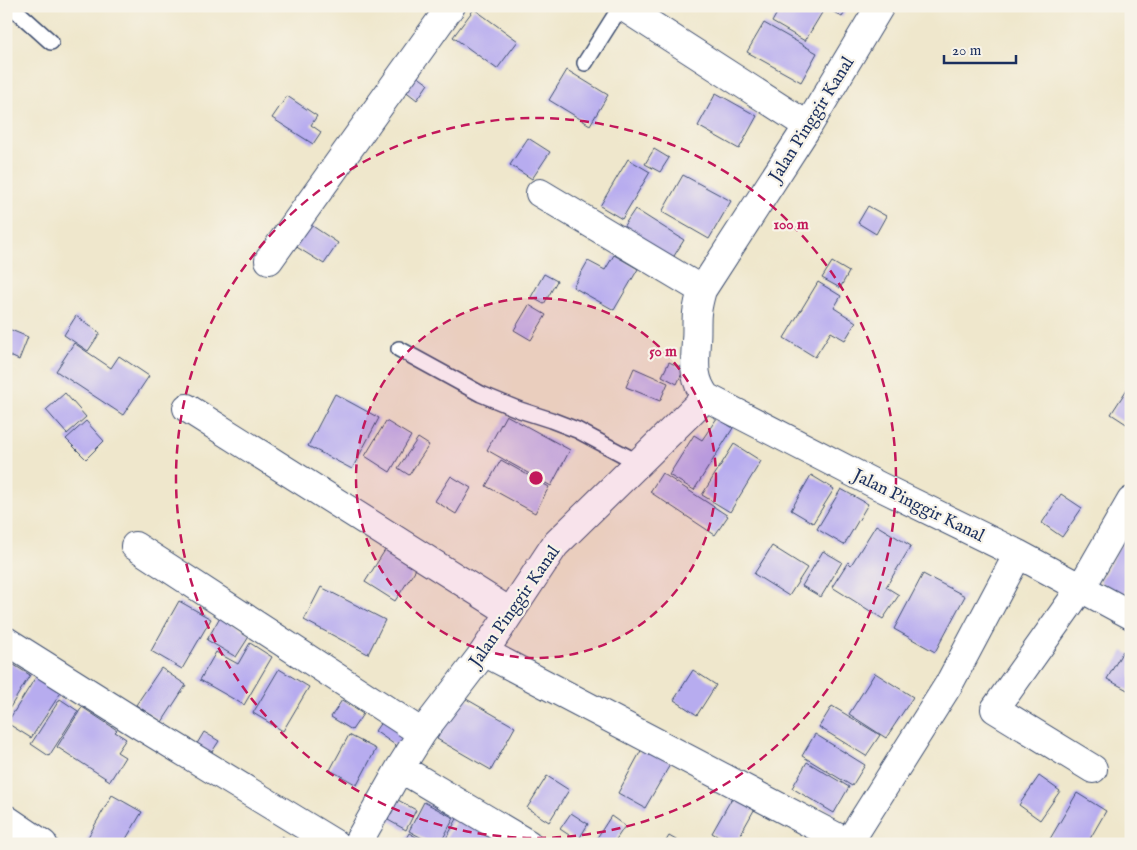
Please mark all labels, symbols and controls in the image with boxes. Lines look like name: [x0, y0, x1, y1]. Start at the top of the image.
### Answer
scale bar: [944, 32, 1017, 64]
text: 20 m: [952, 41, 982, 60]
street label: Jalan Pinggir Kanal: [763, 53, 860, 189]
text: 100 m: [773, 215, 809, 234]
text: 50 m: [649, 342, 677, 361]
street label: Jalan Pinggir Kanal: [847, 464, 988, 548]
centre of rings: [527, 469, 545, 487]
street label: Jalan Pinggir Kanal: [463, 541, 566, 674]

